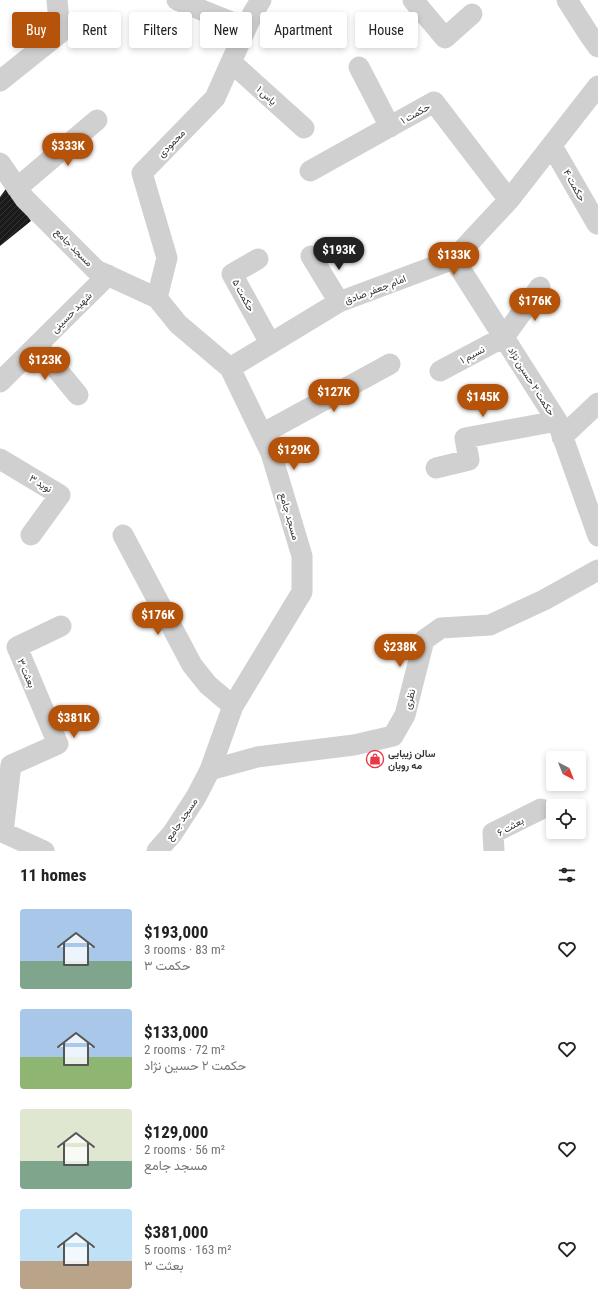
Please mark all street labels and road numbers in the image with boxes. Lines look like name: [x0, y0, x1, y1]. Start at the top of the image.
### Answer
street label: یاس ۱: [254, 84, 279, 108]
street label: حکمت ۱: [399, 101, 432, 126]
street label: محمودی: [156, 127, 188, 160]
street label: حکمت ۴: [561, 167, 588, 203]
street label: مسجد جامع: [52, 226, 95, 269]
street label: امام جعفر صادق: [343, 273, 408, 307]
street label: حکمت ۵: [230, 277, 257, 313]
street label: شهید حسینی: [49, 290, 95, 336]
street label: نسیم ۱: [458, 343, 487, 366]
street label: حکمت ۲ حسین نژاد: [505, 345, 557, 418]
street label: نوید ۳: [27, 472, 54, 495]
street label: مسجد جامع: [277, 491, 302, 541]
street label: بعثت ۳: [15, 657, 38, 690]
street label: نظری: [402, 688, 418, 711]
street label: مسجد جامع: [163, 796, 200, 843]
street label: بعثت ۶: [495, 815, 526, 839]

